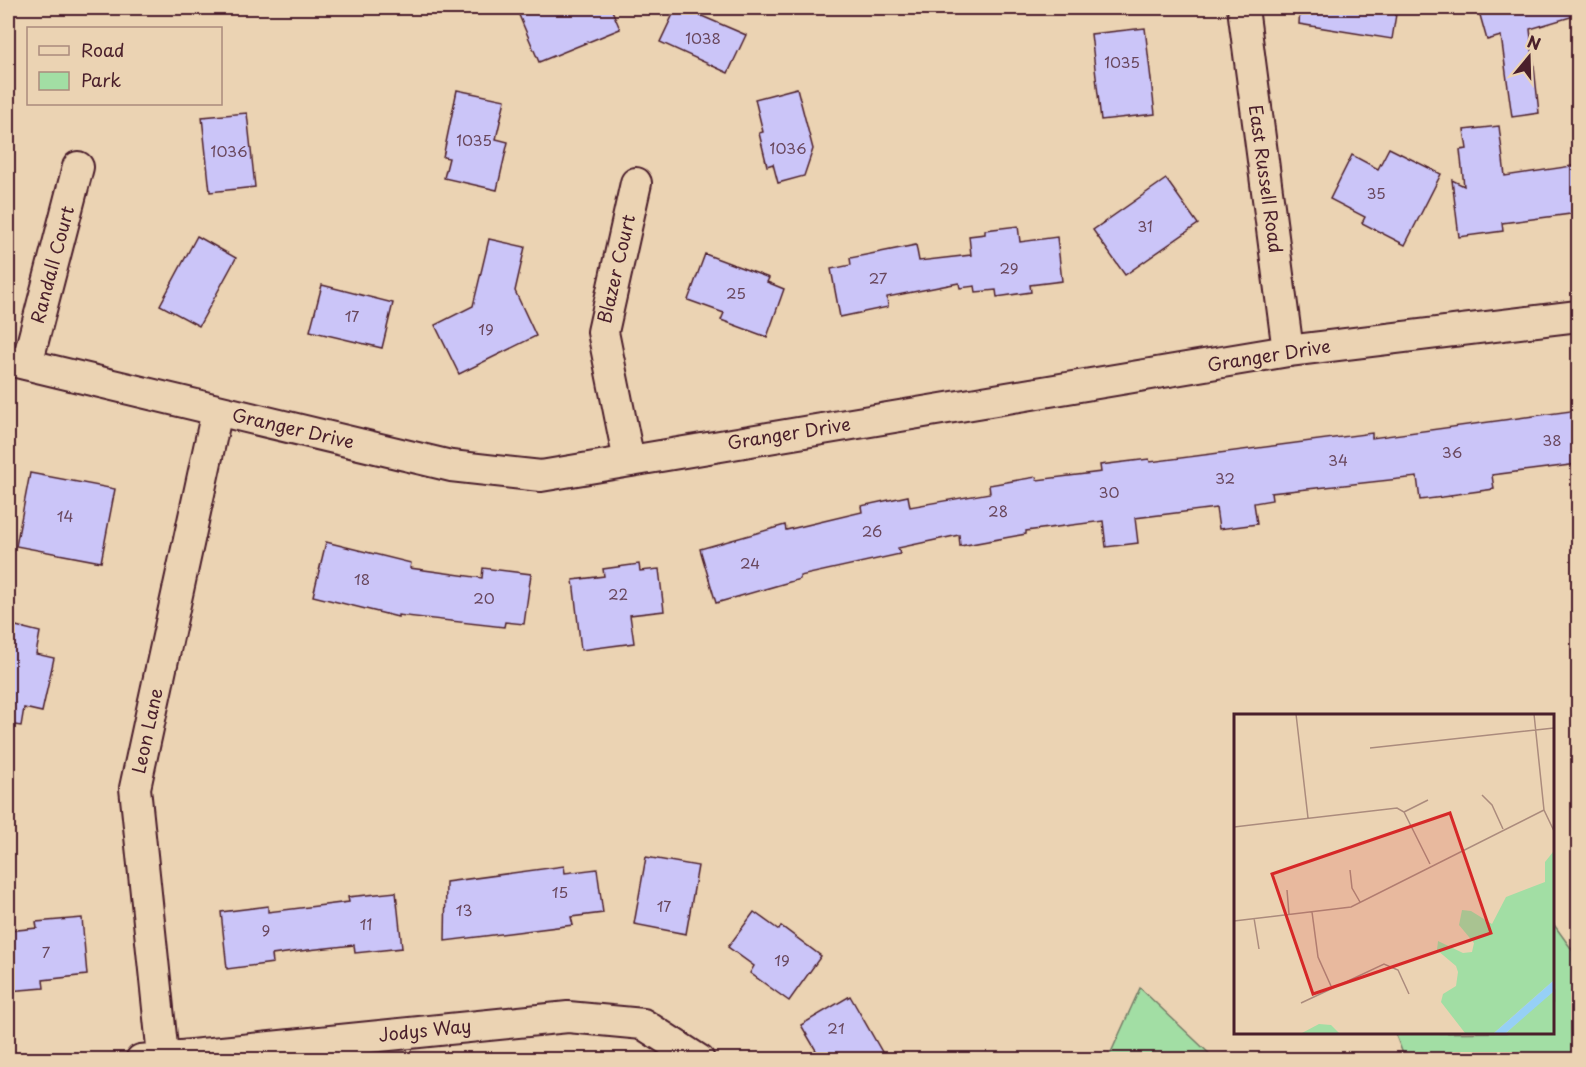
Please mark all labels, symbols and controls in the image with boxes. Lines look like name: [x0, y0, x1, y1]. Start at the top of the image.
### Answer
house number: 1038: [685, 26, 721, 49]
legend: [27, 27, 222, 105]
north arrow: [1499, 27, 1559, 87]
text: N: [1524, 28, 1544, 55]
text: Road: [81, 36, 125, 63]
house number: 1035: [1104, 50, 1140, 73]
text: Park: [81, 66, 121, 93]
street label: East Russell Road: [1243, 103, 1290, 255]
house number: 1035: [456, 128, 492, 151]
house number: 1036: [770, 136, 806, 159]
house number: 1036: [211, 139, 247, 162]
house number: 35: [1366, 181, 1386, 204]
street label: Randall Court: [23, 203, 80, 326]
street label: Blazer Court: [590, 212, 641, 326]
house number: 31: [1137, 214, 1153, 237]
house number: 29: [999, 256, 1019, 279]
house number: 27: [869, 266, 888, 289]
house number: 25: [726, 281, 746, 304]
house number: 17: [345, 304, 359, 327]
house number: 19: [478, 317, 494, 340]
street label: Granger Drive: [1205, 331, 1332, 378]
street label: Granger Drive: [230, 400, 357, 455]
street label: Granger Drive: [725, 409, 852, 456]
house number: 38: [1542, 428, 1562, 451]
house number: 36: [1442, 440, 1462, 463]
house number: 34: [1328, 448, 1348, 471]
house number: 32: [1215, 466, 1235, 489]
house number: 30: [1099, 480, 1119, 503]
house number: 28: [988, 499, 1008, 522]
house number: 14: [57, 504, 73, 527]
house number: 26: [862, 519, 882, 542]
house number: 24: [740, 551, 760, 574]
house number: 18: [354, 567, 370, 590]
house number: 22: [608, 582, 628, 605]
house number: 20: [473, 586, 495, 609]
street label: Leon Lane: [124, 685, 169, 776]
inset map: [1234, 714, 1553, 1034]
house number: 15: [552, 880, 568, 903]
house number: 17: [657, 894, 671, 917]
house number: 13: [456, 898, 472, 921]
house number: 11: [360, 912, 372, 935]
house number: 9: [262, 918, 270, 941]
house number: 7: [42, 940, 51, 963]
house number: 19: [774, 948, 790, 971]
street label: Jodys Way: [377, 1011, 473, 1048]
house number: 21: [827, 1016, 845, 1039]

